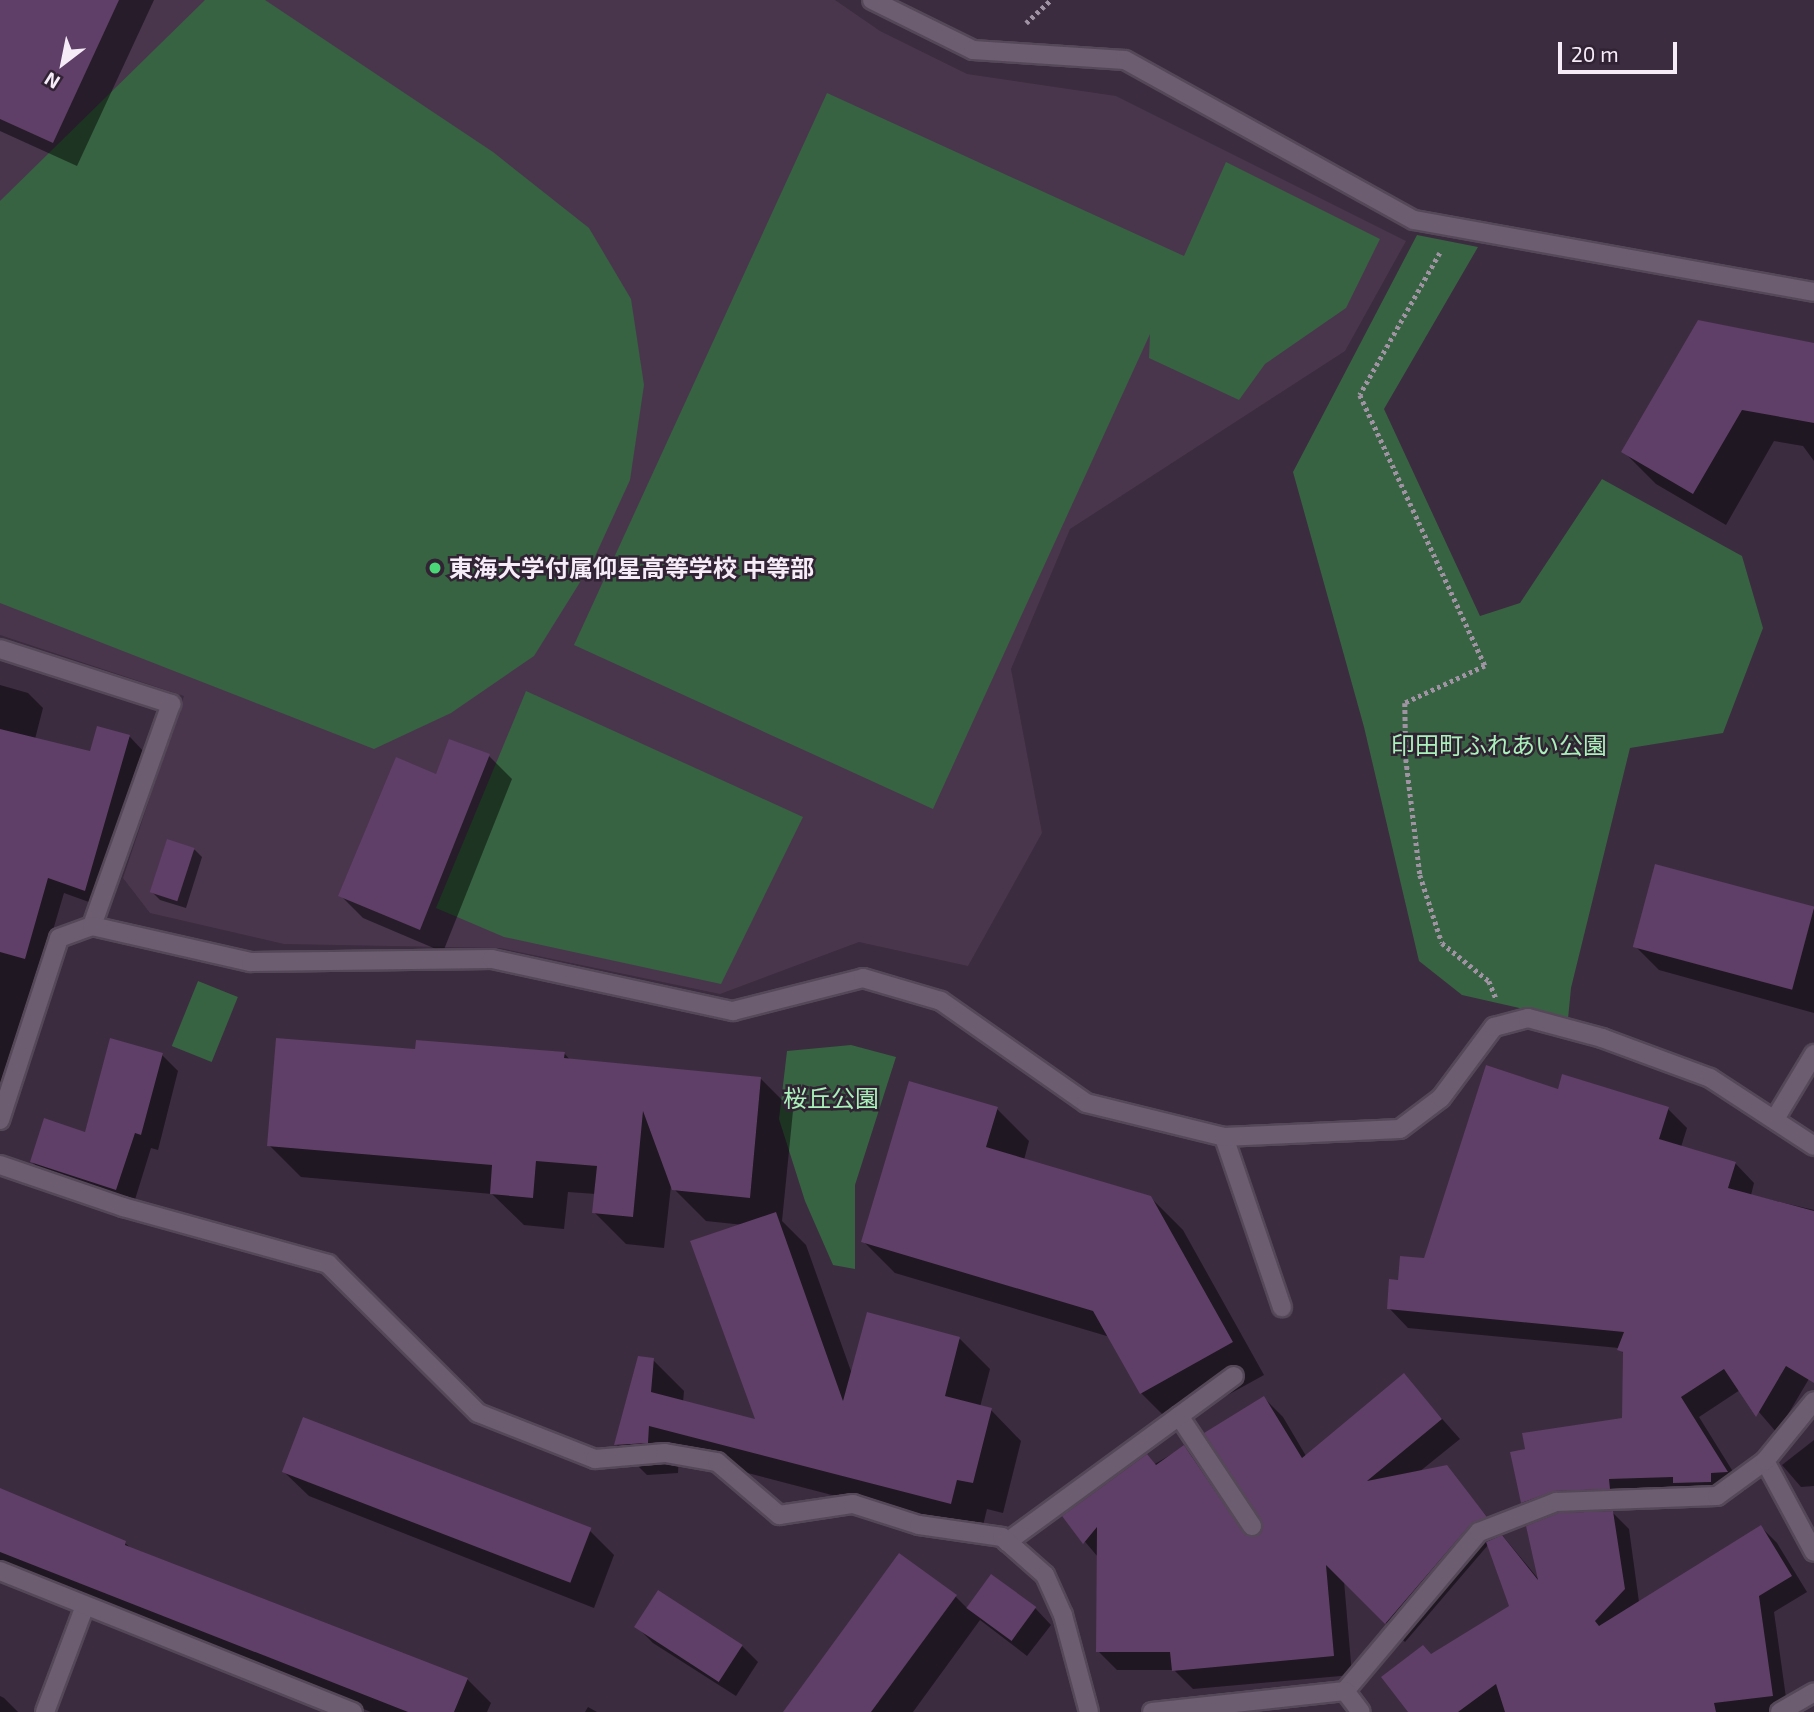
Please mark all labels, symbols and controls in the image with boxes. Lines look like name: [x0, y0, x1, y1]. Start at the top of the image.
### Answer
north arrow: [28, 28, 98, 98]
scale bar: [1562, 28, 1681, 72]
text: 20 m: [1571, 41, 1619, 66]
text: N: [40, 68, 64, 95]
place label: 東海大学付属仰星高等学校 中等部: [449, 554, 814, 582]
marker: 東海大学付属仰星高等学校 中等部: [427, 560, 443, 576]
park label: 印田町ふれあい公園: [1391, 731, 1607, 759]
park label: 桜丘公園: [783, 1084, 879, 1112]

